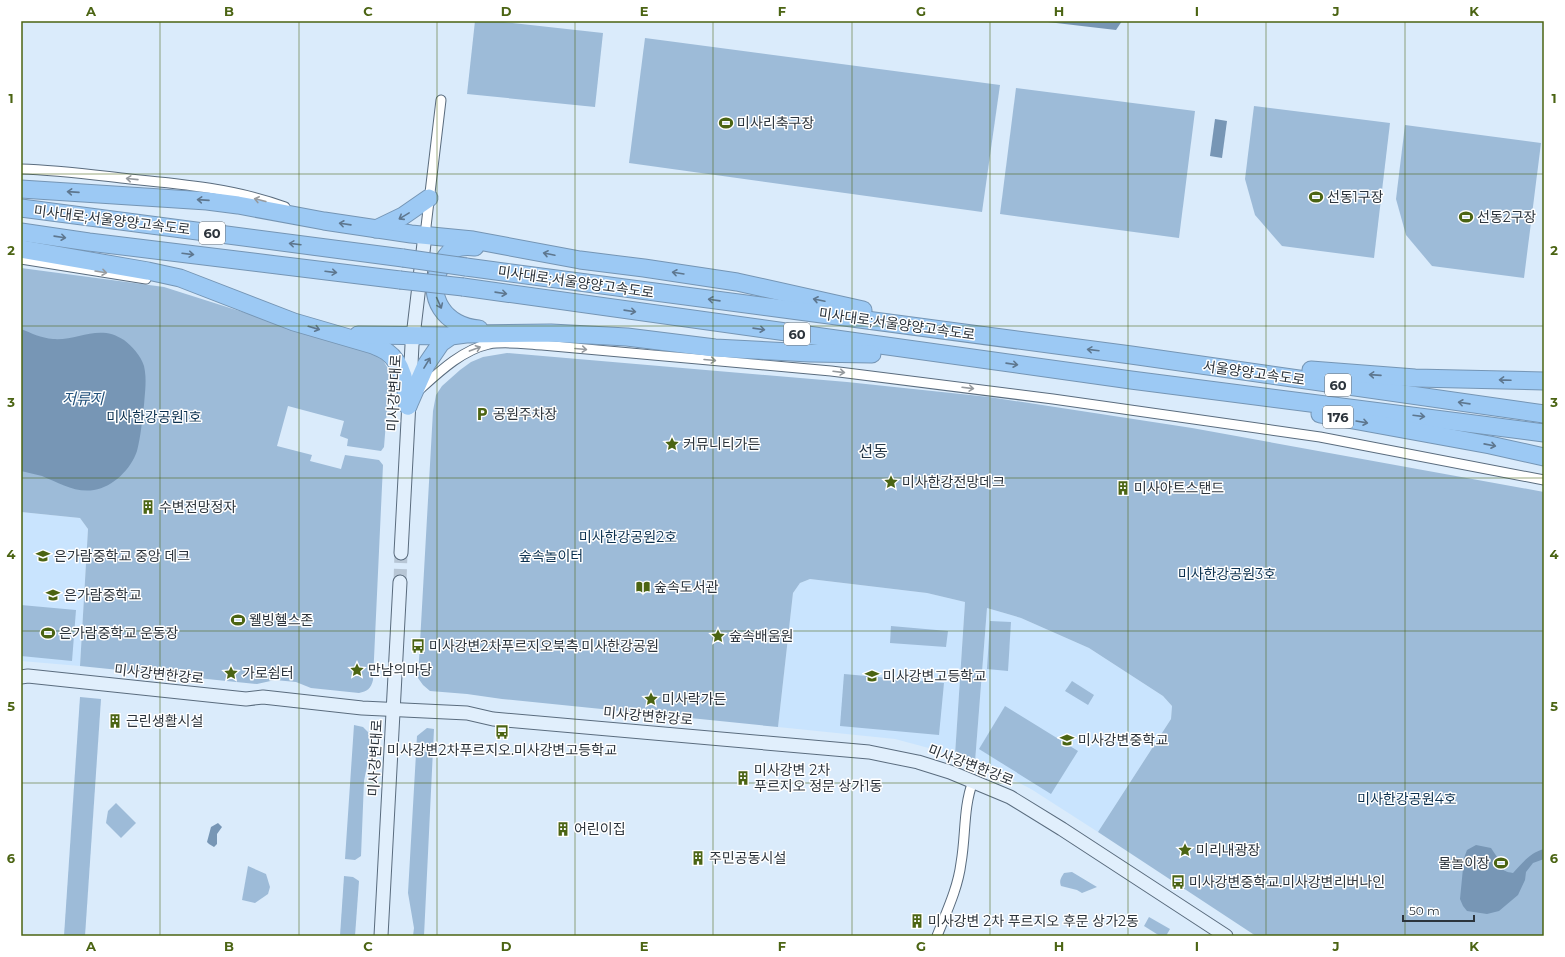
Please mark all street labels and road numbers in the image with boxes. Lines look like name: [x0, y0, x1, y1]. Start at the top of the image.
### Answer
street label: 미사대로;서울양양고속도로: [33, 201, 191, 239]
road number: 60: [199, 222, 225, 244]
street label: 미사대로;서울양양고속도로: [497, 262, 655, 302]
street label: 미사대로;서울양양고속도로: [818, 304, 976, 344]
road number: 60: [784, 323, 810, 345]
street label: 미사강변대로: [383, 354, 405, 432]
street label: 서울양양고속도로: [1202, 357, 1306, 389]
road number: 60: [1325, 374, 1351, 396]
road number: 176: [1323, 406, 1353, 428]
street label: 미사강변한강로: [113, 660, 205, 688]
street label: 미사강변한강로: [602, 703, 694, 729]
street label: 미사강변대로: [364, 719, 386, 797]
street label: 미사강변한강로: [926, 740, 1016, 790]

